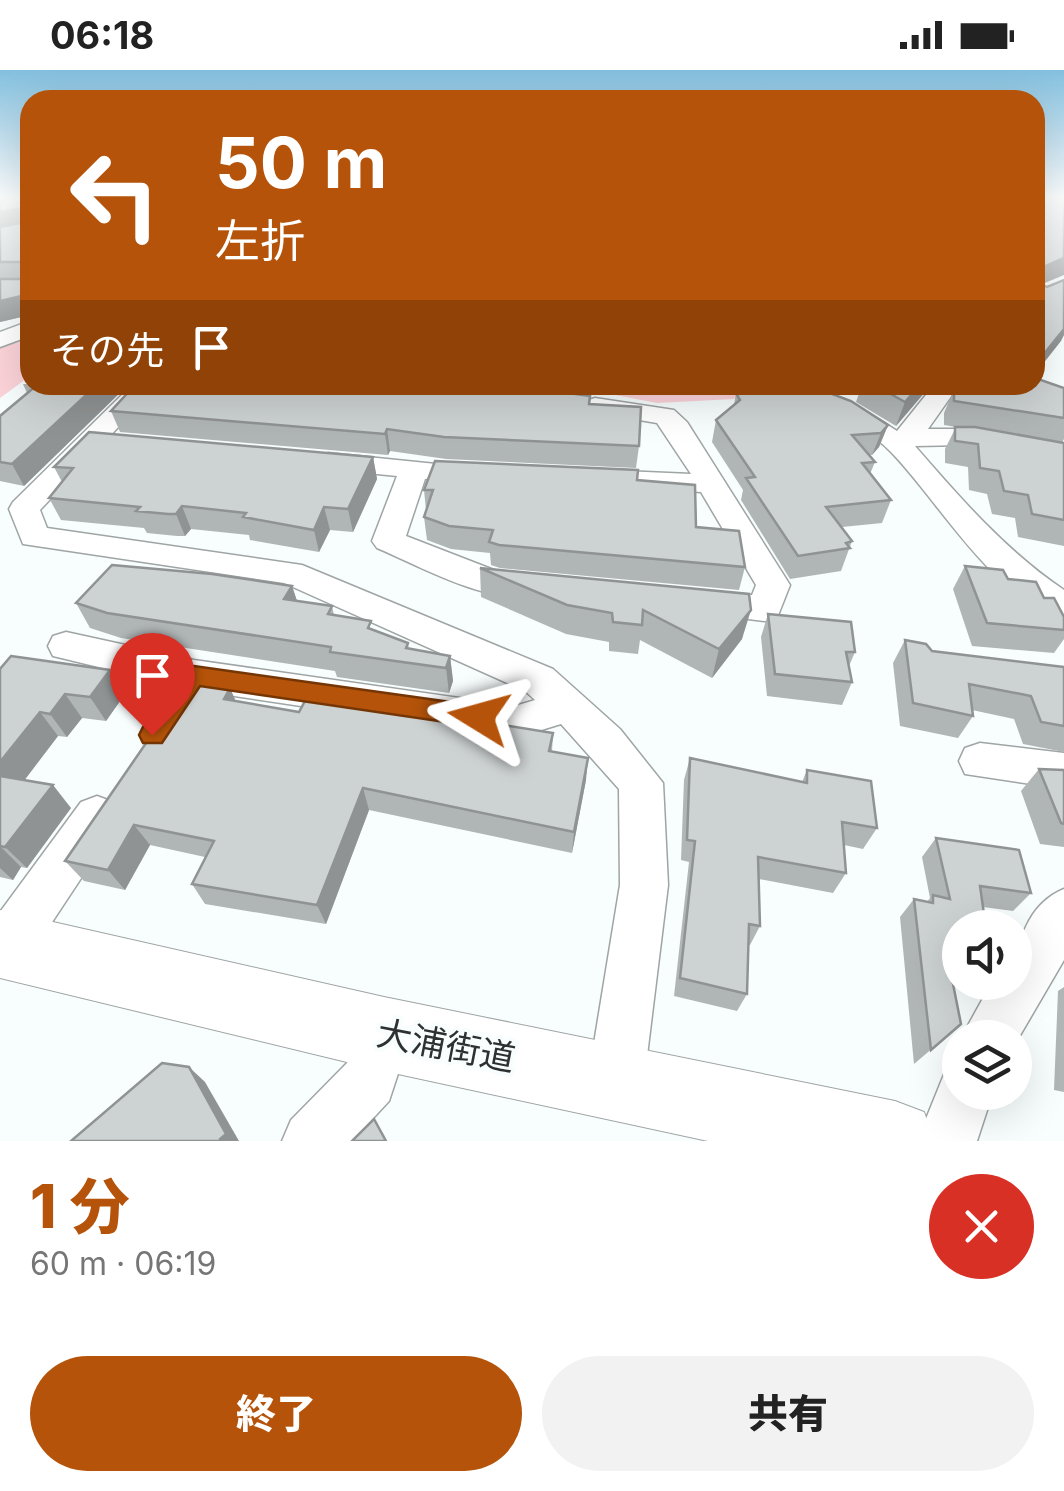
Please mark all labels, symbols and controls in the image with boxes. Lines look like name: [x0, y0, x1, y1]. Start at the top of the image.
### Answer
text: 06:18: [50, 12, 154, 58]
text: 50 m: [215, 120, 387, 205]
icon: left: [50, 130, 180, 260]
text: 左折: [215, 213, 305, 268]
icon: arrive: [184, 320, 239, 375]
text: その先: [50, 327, 164, 373]
pin: [110, 633, 195, 736]
icon: arrive: [125, 648, 180, 703]
position arrow: [427, 665, 531, 769]
map controls: [942, 910, 1032, 1110]
button: sound: [942, 910, 1032, 1000]
street label: 大浦街道: [373, 1011, 519, 1079]
button: layers: [942, 1020, 1032, 1110]
text: 1 分: [30, 1170, 130, 1242]
button: close: [929, 1174, 1034, 1279]
text: 60 m · 06:19: [30, 1244, 216, 1283]
button: 終了: [30, 1356, 522, 1471]
button: 共有: [542, 1356, 1034, 1471]

